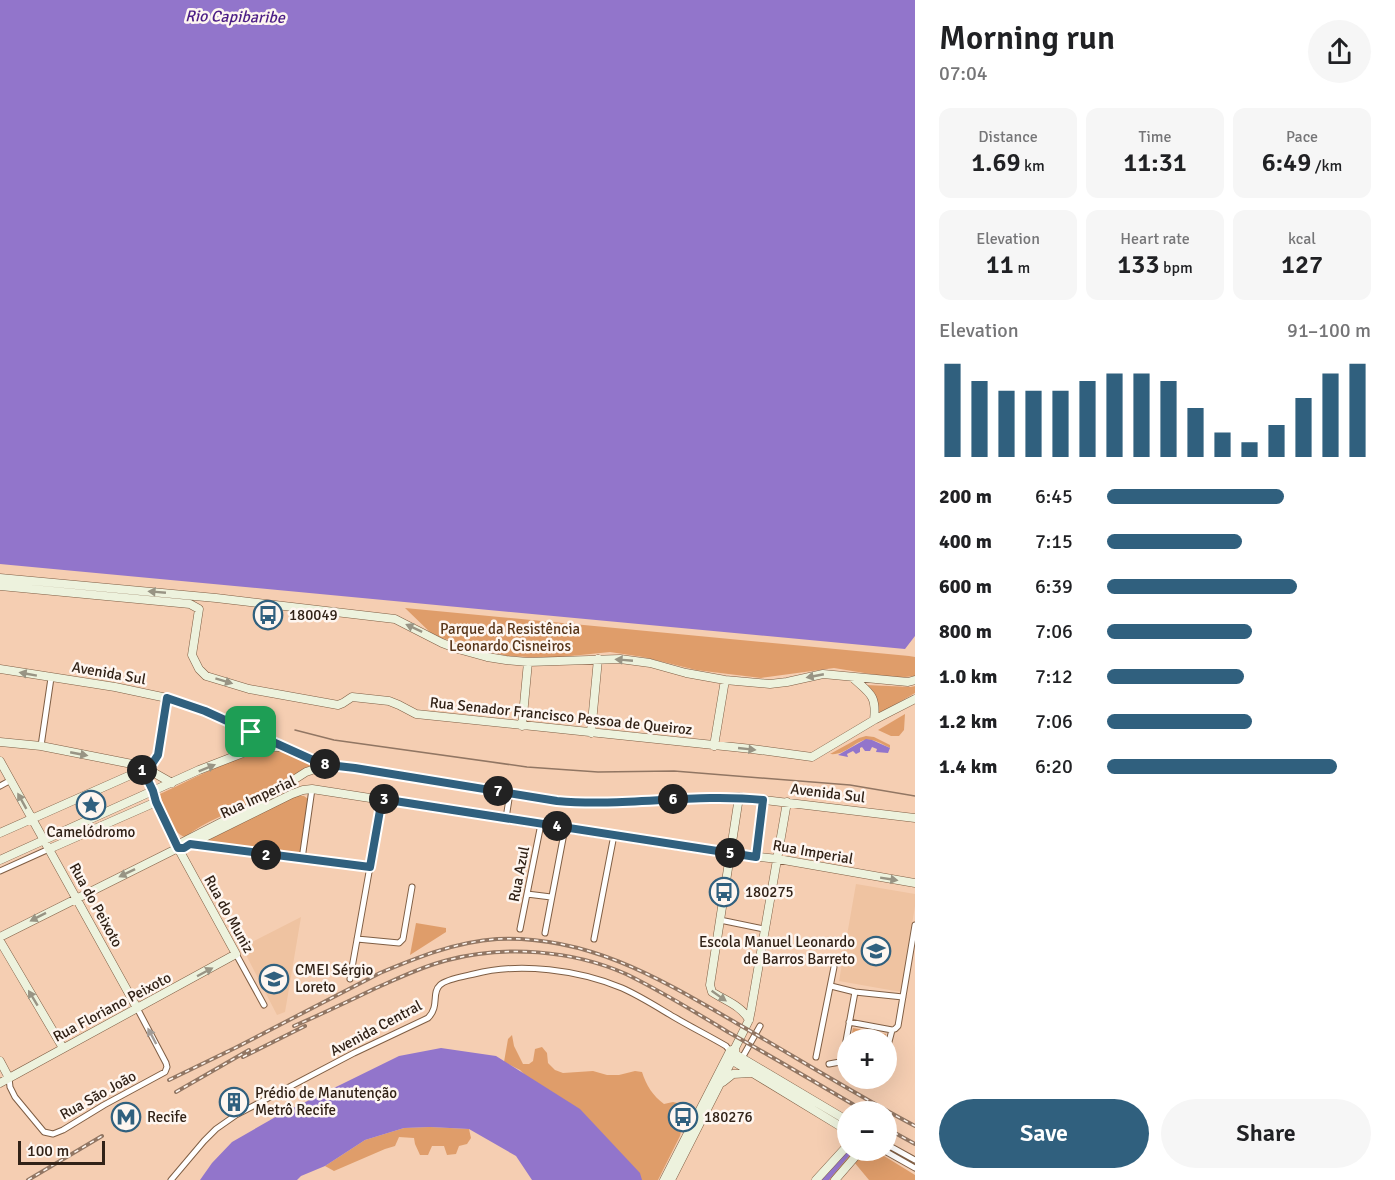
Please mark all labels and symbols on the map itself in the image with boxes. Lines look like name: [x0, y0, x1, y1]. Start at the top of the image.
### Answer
water label: Rio Capibaribe: [185, 6, 286, 28]
one-way arrow: [148, 588, 167, 597]
bus stop icon: 180049: [252, 599, 284, 631]
place label: 180049: [289, 606, 338, 624]
park label: Parque da Resistência Leonardo Cisneiros: [440, 620, 580, 655]
one-way arrow: [405, 623, 423, 633]
one-way arrow: [614, 655, 633, 665]
street label: Avenida Sul: [70, 658, 148, 688]
one-way arrow: [19, 669, 38, 678]
one-way arrow: [806, 672, 825, 681]
one-way arrow: [215, 677, 233, 687]
street label: Rua Senador Francisco Pessoa de Queiroz: [429, 693, 693, 739]
pin: [225, 706, 276, 757]
one-way arrow: [737, 744, 756, 754]
pin: 8: [310, 749, 340, 779]
one-way arrow: [69, 750, 88, 759]
pin: 1: [127, 755, 157, 785]
one-way arrow: [198, 762, 216, 772]
street label: Rua Imperial: [217, 772, 299, 822]
pin: 7: [483, 776, 513, 806]
street label: Avenida Sul: [790, 779, 866, 807]
pin: 3: [369, 784, 399, 814]
pin: 6: [658, 784, 688, 814]
place icon: Camelódromo: [75, 789, 107, 821]
one-way arrow: [17, 792, 27, 809]
pin: 4: [542, 811, 572, 841]
place label: Camelódromo: [47, 823, 136, 841]
street label: Rua Imperial: [771, 836, 855, 868]
pin: 5: [715, 838, 745, 868]
pin: 2: [251, 840, 281, 870]
street label: Rua Azul: [505, 845, 533, 903]
street label: Rua do Peixoto: [65, 860, 127, 950]
one-way arrow: [118, 867, 136, 877]
street label: Rua do Muniz: [200, 872, 258, 956]
one-way arrow: [880, 874, 899, 883]
bus stop icon: 180275: [708, 876, 740, 908]
place label: 180275: [745, 883, 794, 901]
one-way arrow: [29, 912, 46, 922]
place label: Escola Manuel Leonardo de Barros Barreto: [699, 933, 855, 968]
school or university icon: Escola Manuel Leonardo de Barros Barreto: [860, 935, 892, 967]
place label: CMEI Sérgio Loreto: [295, 961, 374, 996]
school or university icon: CMEI Sérgio Loreto: [258, 963, 290, 995]
one-way arrow: [197, 967, 214, 977]
street label: Rua Floriano Peixoto: [50, 968, 174, 1046]
one-way arrow: [28, 990, 39, 1006]
one-way arrow: [711, 990, 727, 1001]
street label: Avenida Central: [327, 996, 425, 1060]
one-way arrow: [147, 1027, 157, 1044]
street label: Rua São João: [57, 1067, 140, 1123]
place label: Prédio de Manutenção Metrô Recife: [255, 1084, 397, 1119]
building icon: Prédio de Manutenção Metrô Recife: [218, 1086, 250, 1118]
metro station icon: Recife: [110, 1101, 142, 1133]
bus stop icon: 180276: [667, 1101, 699, 1133]
place label: Recife: [147, 1108, 187, 1126]
place label: 180276: [704, 1108, 753, 1126]
scale bar: [18, 1138, 105, 1166]

